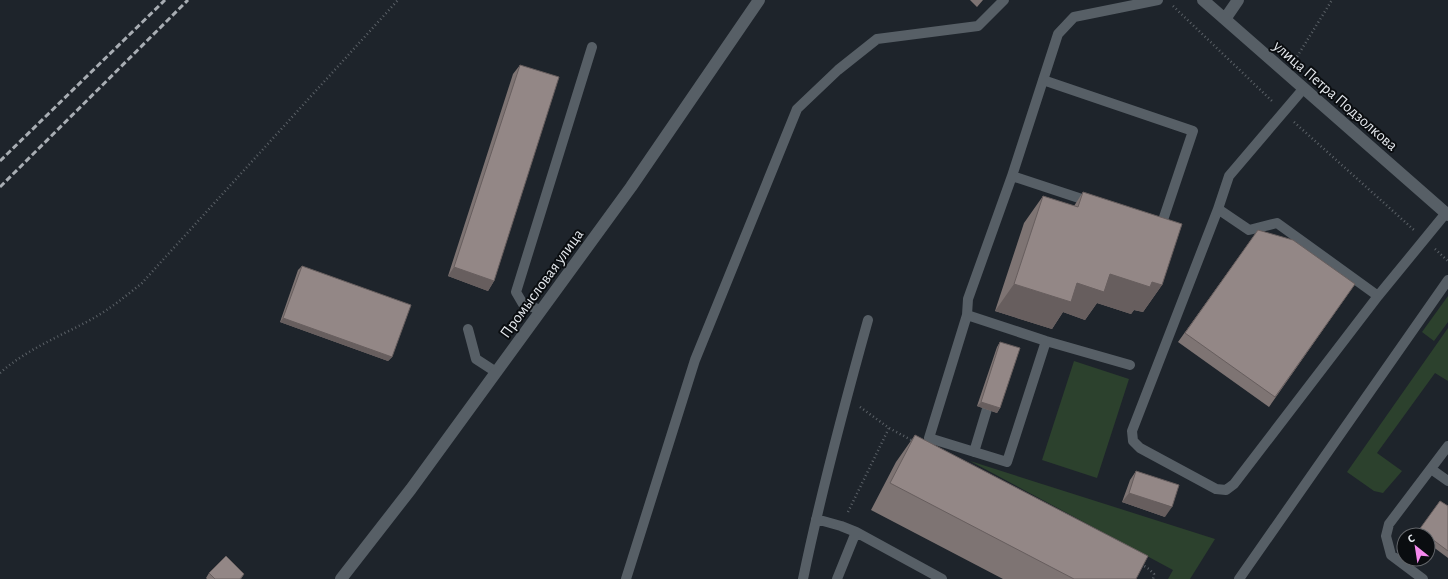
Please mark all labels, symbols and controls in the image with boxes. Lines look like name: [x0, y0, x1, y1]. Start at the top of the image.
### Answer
street label: улица Петра Подзолкова: [1269, 37, 1401, 155]
street label: Промысловая улица: [497, 226, 587, 342]
north arrow: [1396, 527, 1436, 567]
text: С: [1406, 532, 1417, 545]

